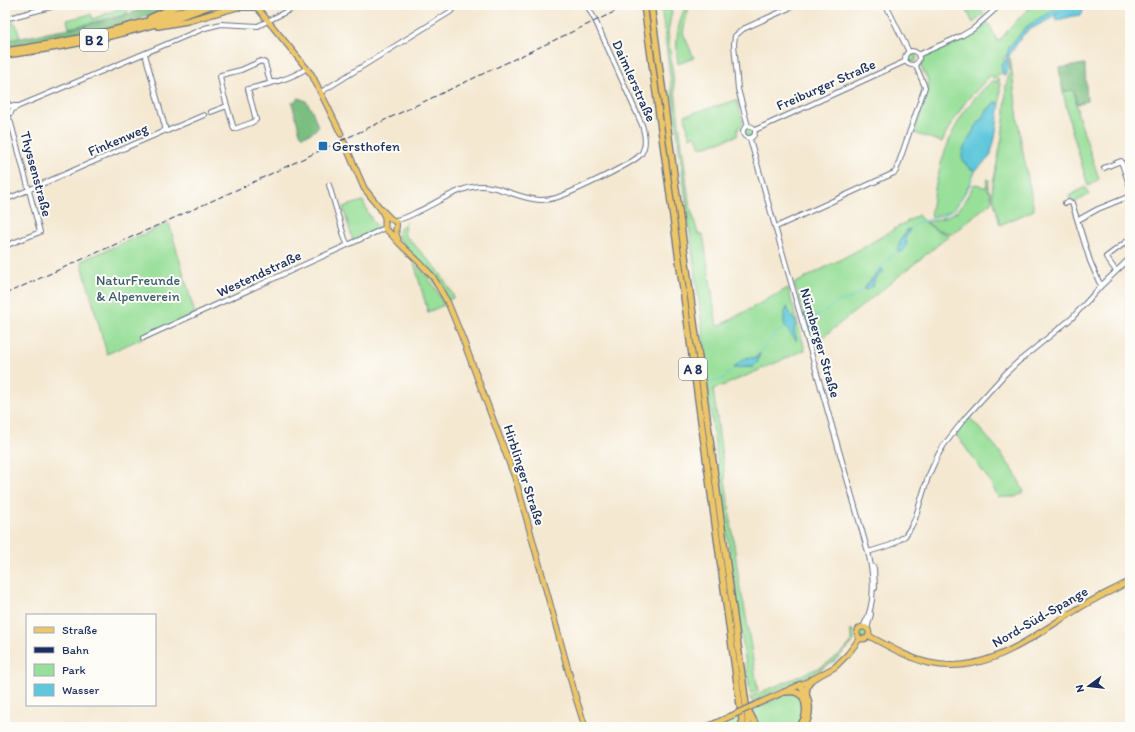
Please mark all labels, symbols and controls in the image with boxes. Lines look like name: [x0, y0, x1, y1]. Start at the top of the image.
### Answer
road number: B 2: [80, 29, 108, 51]
street label: Daimlerstraße: [608, 37, 660, 125]
street label: Freiburger Straße: [774, 55, 878, 114]
street label: Finkenweg: [85, 119, 151, 160]
street label: Thyssenstraße: [16, 129, 56, 219]
place label: Gersthofen: [332, 138, 400, 155]
marker: Gersthofen: [317, 140, 329, 152]
street label: Westendstraße: [214, 247, 304, 301]
park label: NaturFreunde & Alpenverein: [96, 272, 180, 305]
street label: Nürnberger Straße: [796, 286, 844, 400]
road number: A 8: [679, 358, 707, 380]
street label: Hirblinger Straße: [500, 422, 548, 528]
street label: Nord-Süd-Spange: [989, 582, 1091, 651]
legend: [26, 614, 156, 706]
text: Straße: [62, 623, 97, 637]
text: Bahn: [62, 643, 89, 657]
text: Park: [62, 663, 86, 677]
north arrow: [1069, 666, 1109, 706]
text: Wasser: [62, 683, 99, 697]
text: N: [1073, 683, 1087, 694]

